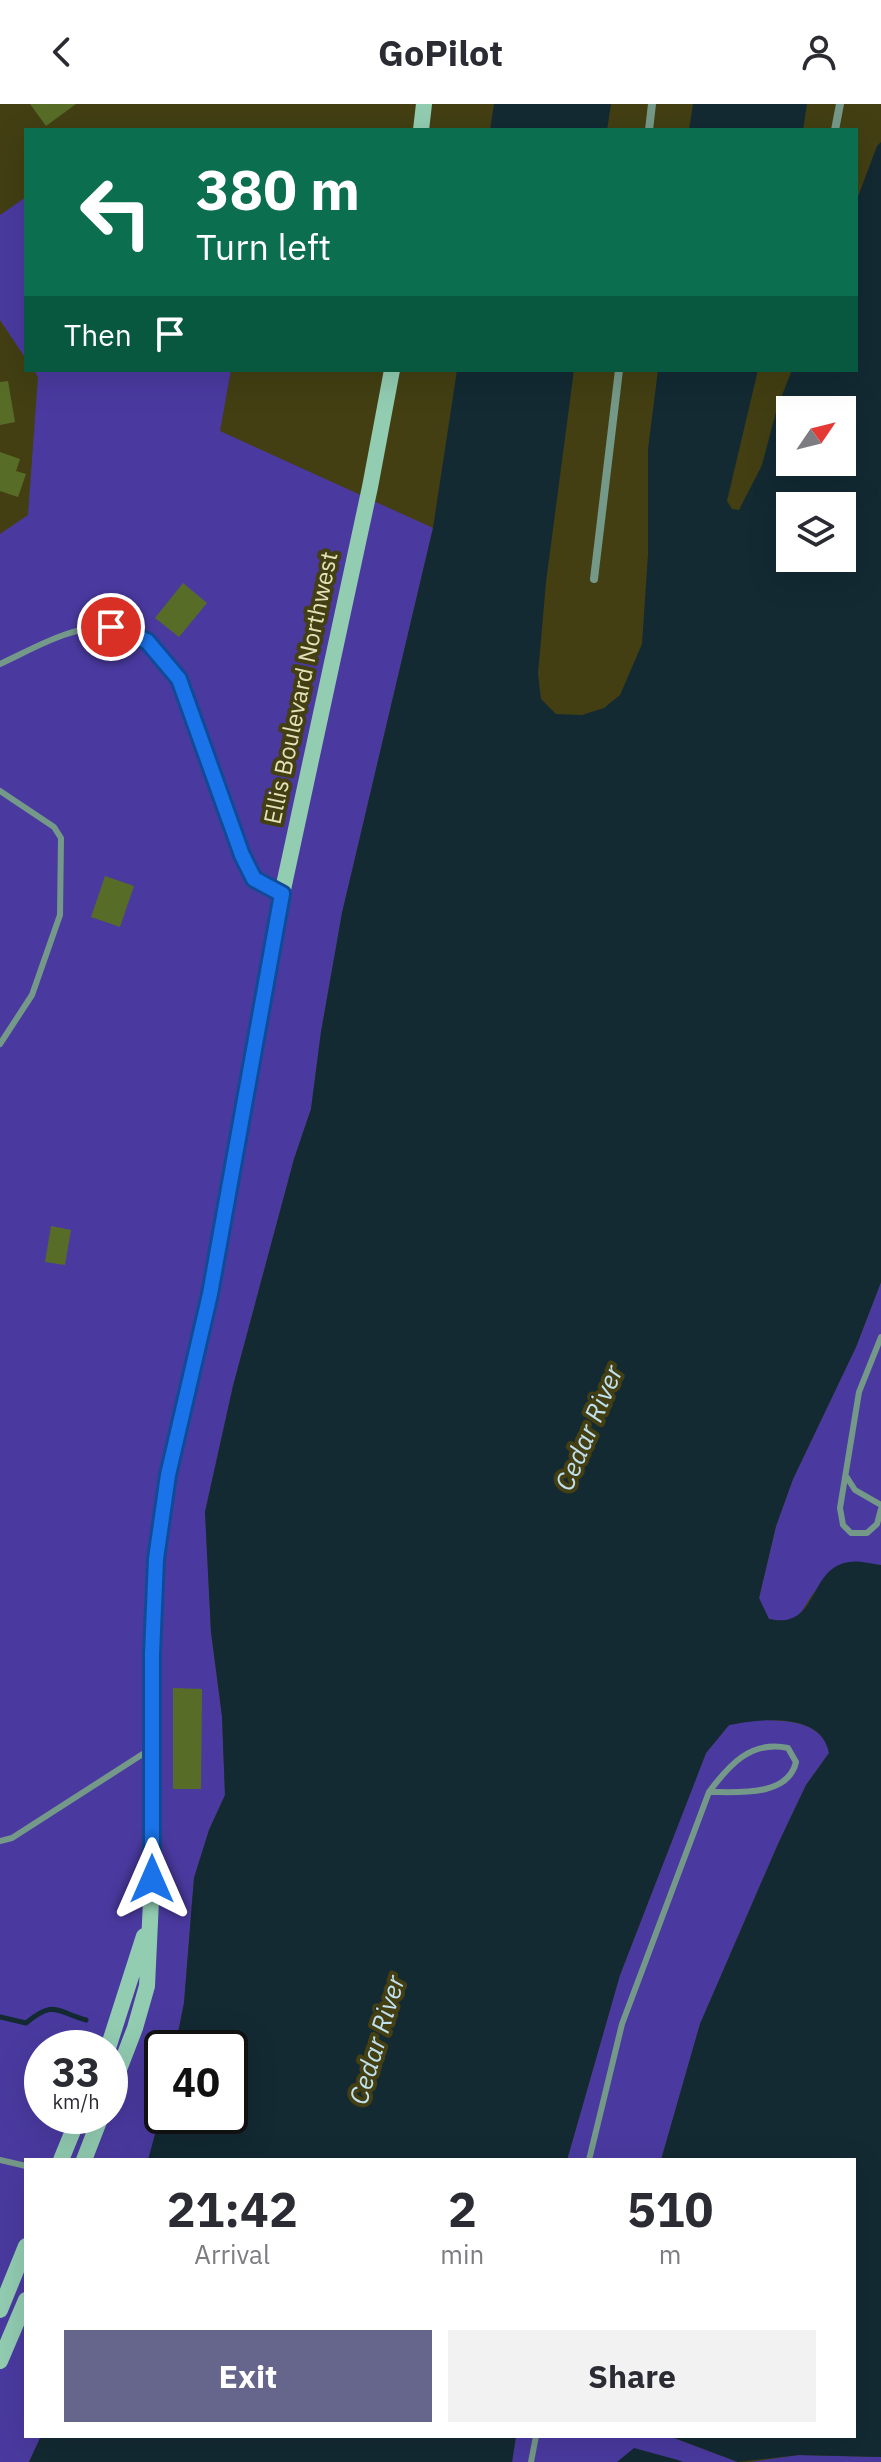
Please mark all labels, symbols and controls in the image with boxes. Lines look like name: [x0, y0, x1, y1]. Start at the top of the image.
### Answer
text: GoPilot: [378, 29, 503, 76]
icon: back: [40, 30, 84, 74]
icon: person: [797, 30, 841, 74]
text: 380 m: [196, 153, 360, 225]
icon: left: [64, 160, 168, 264]
text: Turn left: [196, 223, 331, 270]
icon: arrive: [148, 312, 192, 356]
text: Then: [64, 315, 132, 354]
north arrow: [776, 396, 856, 476]
map controls: [776, 396, 856, 572]
button: layers: [776, 492, 856, 572]
street label: Ellis Boulevard Northwest: [255, 549, 345, 827]
pin: [77, 593, 145, 661]
icon: arrive: [89, 605, 133, 649]
water label: Cedar River: [546, 1358, 630, 1496]
position arrow: [110, 1837, 194, 1921]
water label: Cedar River: [340, 1970, 412, 2108]
speed limit sign: 40: [144, 2030, 248, 2134]
text: 33: [52, 2046, 100, 2098]
text: km/h: [52, 2088, 100, 2115]
text: 21:42: [167, 2178, 298, 2240]
text: 2: [448, 2178, 477, 2240]
text: 510: [627, 2178, 713, 2240]
text: Arrival: [194, 2237, 270, 2271]
text: min: [440, 2237, 484, 2271]
text: m: [659, 2237, 681, 2271]
button: Exit: [64, 2330, 432, 2422]
button: Share: [448, 2330, 816, 2422]

